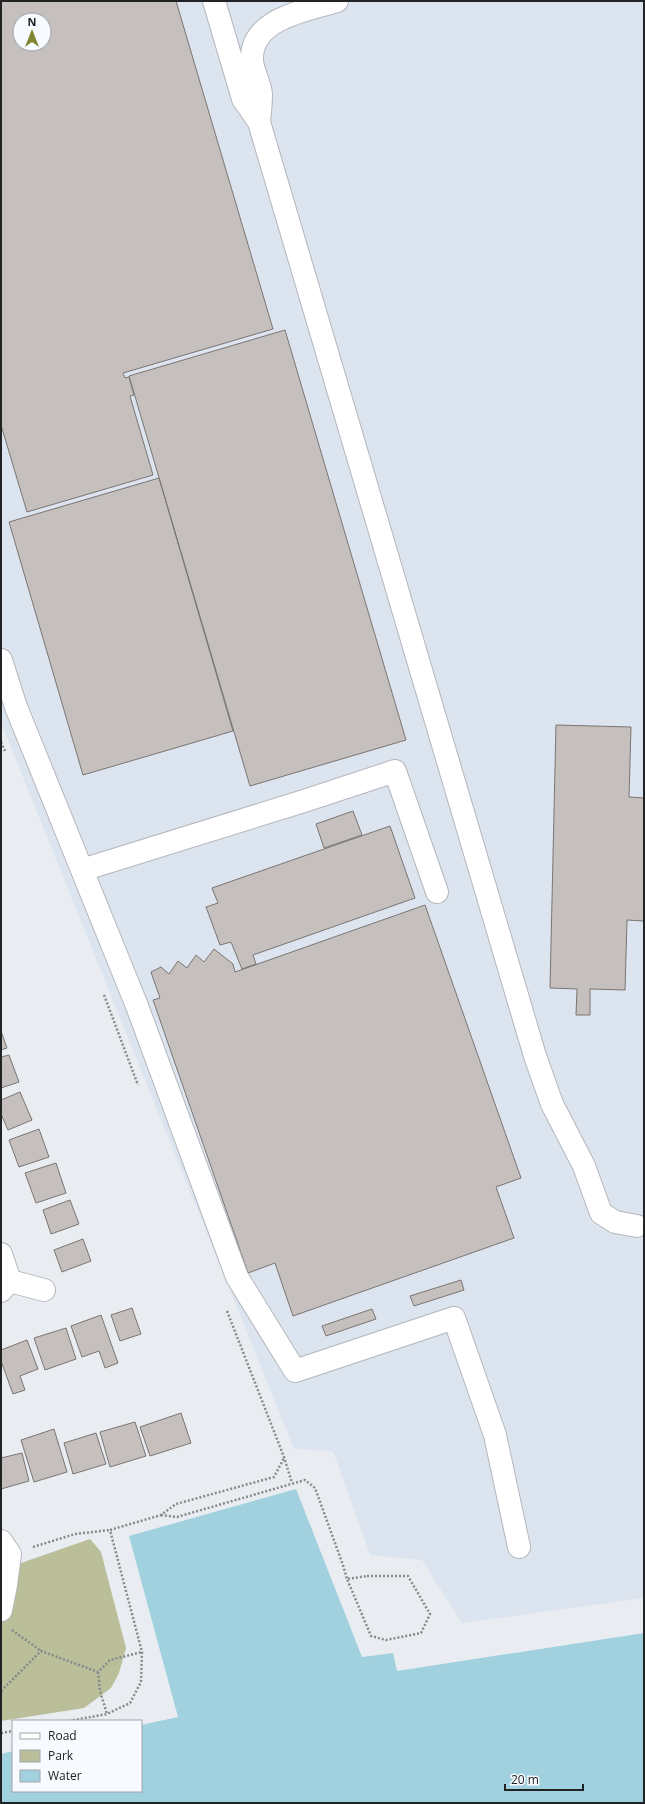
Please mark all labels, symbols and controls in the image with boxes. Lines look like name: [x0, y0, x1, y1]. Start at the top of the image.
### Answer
north arrow: [12, 12, 52, 52]
text: N: [28, 14, 36, 29]
legend: [12, 1720, 142, 1792]
text: Road: [48, 1727, 77, 1744]
text: Park: [48, 1747, 74, 1764]
scale bar: [505, 1766, 583, 1792]
text: Water: [48, 1767, 82, 1784]
text: 20 m: [511, 1771, 539, 1788]

